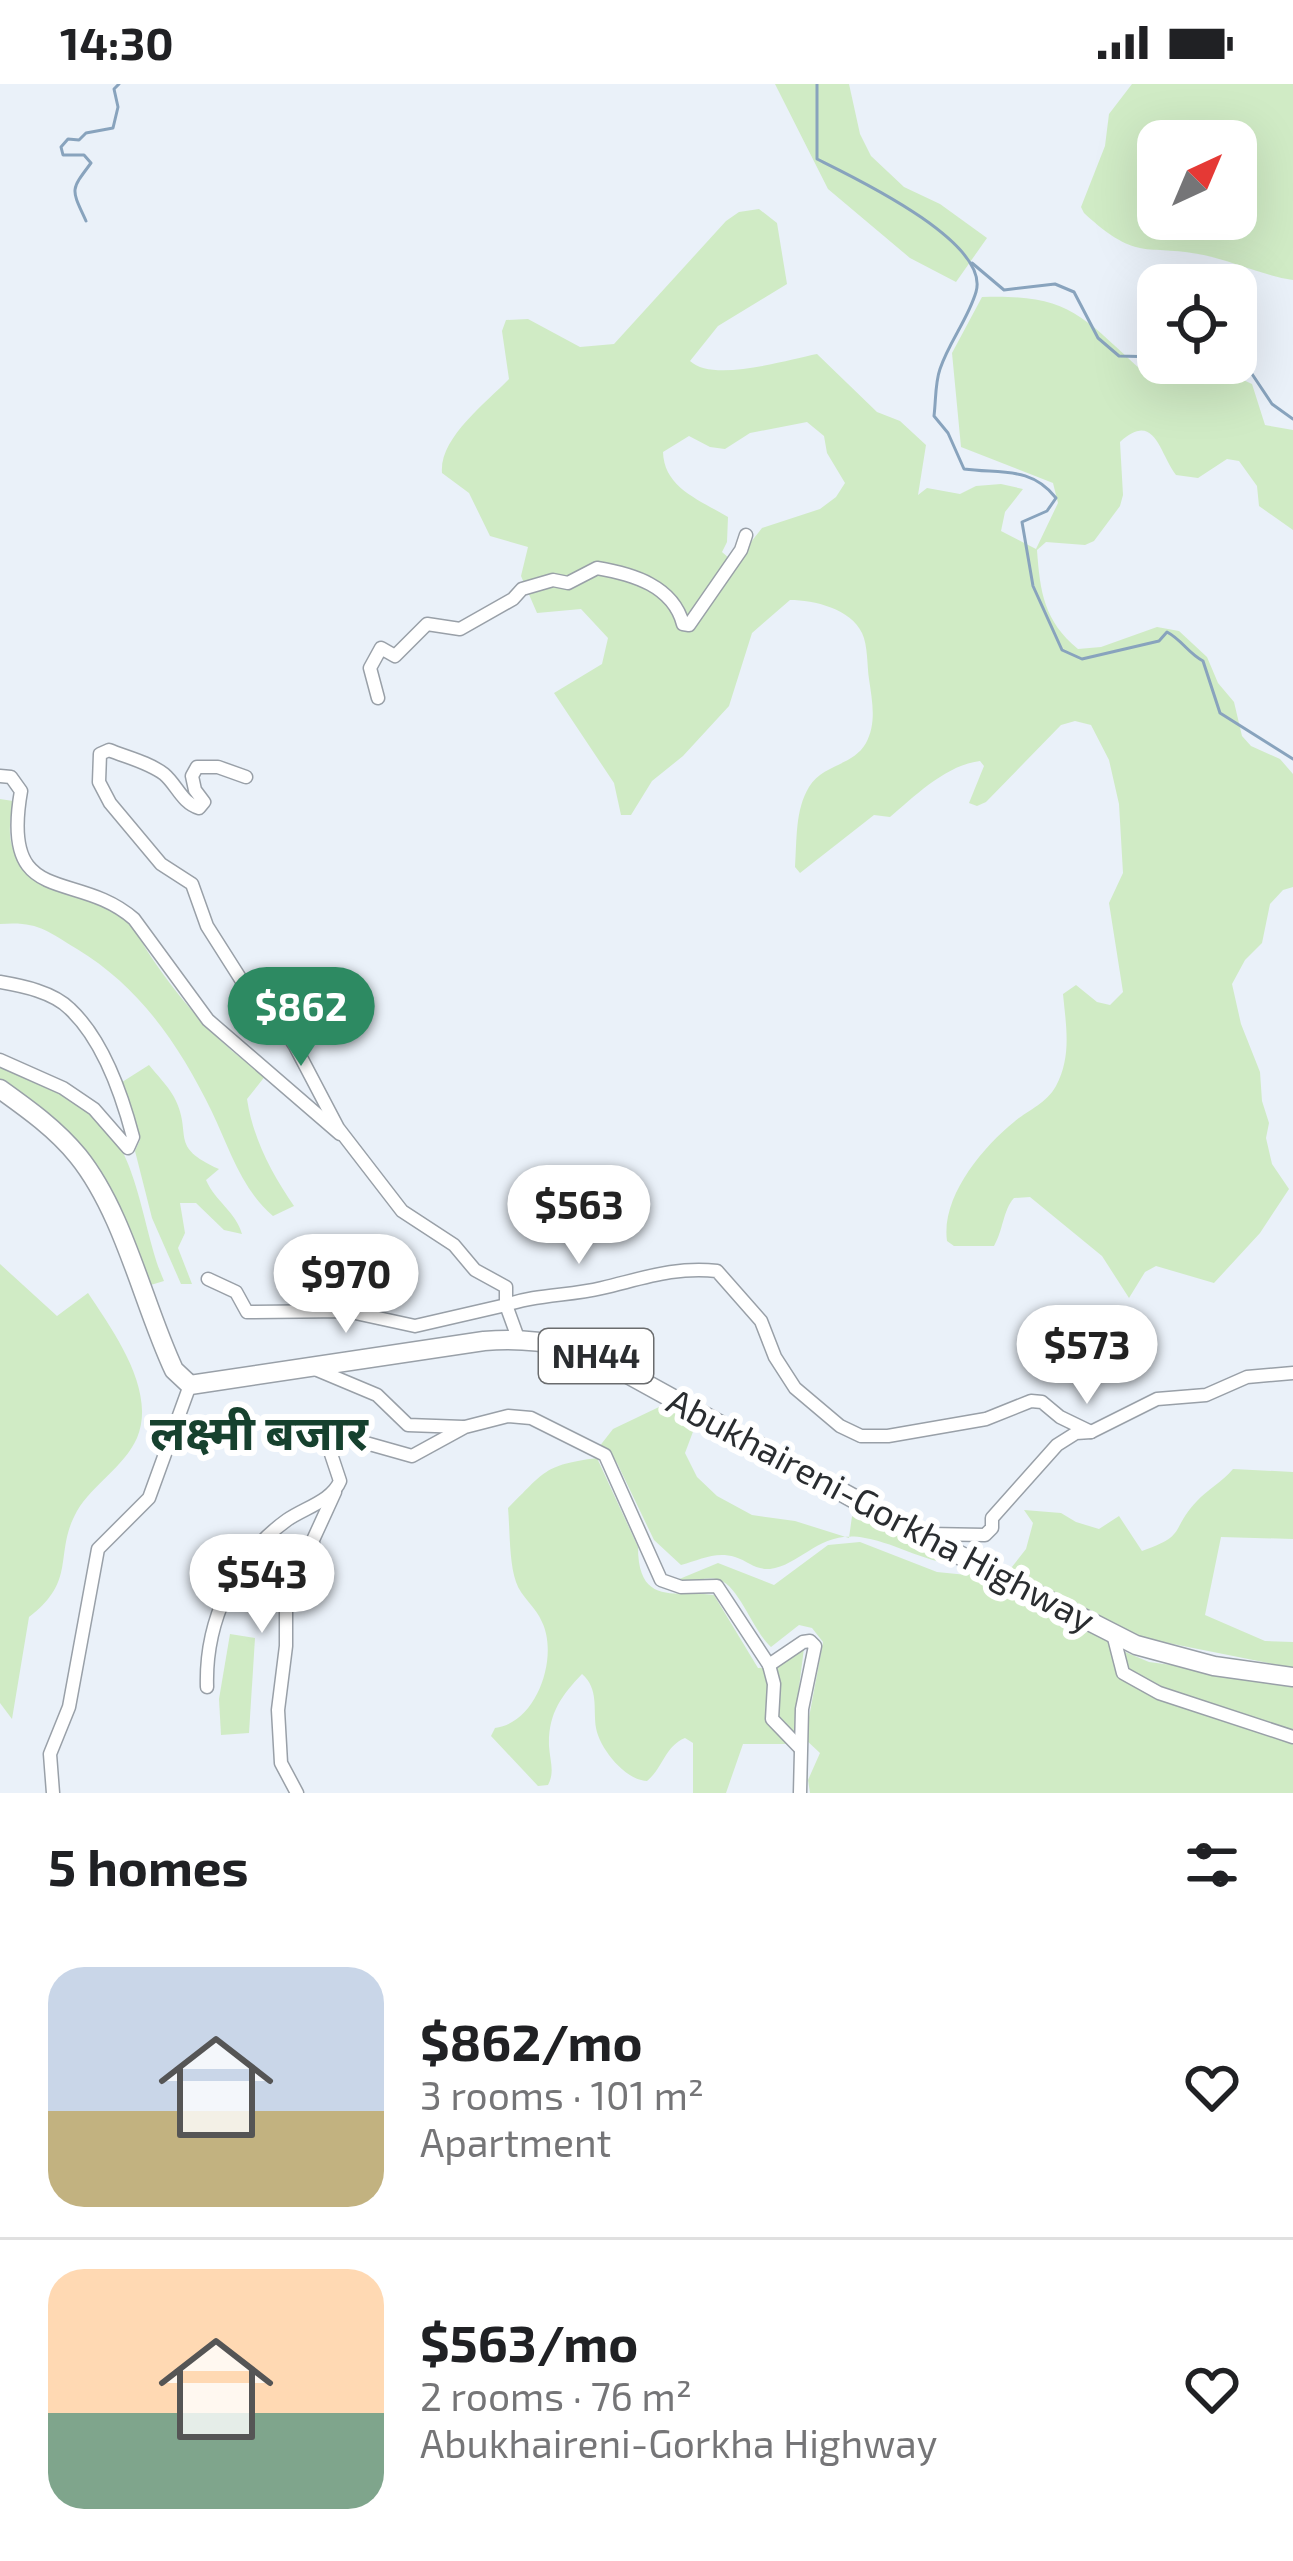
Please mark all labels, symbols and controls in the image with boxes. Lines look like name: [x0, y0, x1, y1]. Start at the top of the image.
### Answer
text: 14:30: [60, 15, 174, 69]
north arrow: [1137, 120, 1257, 240]
map controls: [1137, 120, 1257, 384]
button: locate: [1137, 264, 1257, 384]
pin: $862: [230, 967, 372, 1069]
text: $862: [255, 982, 347, 1029]
pin: $563: [508, 1165, 650, 1267]
text: $563: [534, 1180, 624, 1227]
pin: $970: [275, 1234, 417, 1336]
text: $970: [301, 1249, 391, 1296]
pin: $573: [1016, 1305, 1158, 1407]
text: $573: [1044, 1320, 1130, 1367]
road number: NH44: [539, 1329, 653, 1383]
street label: Abukhaireni-Gorkha Highway: [661, 1378, 1103, 1640]
district label: लक्ष्मी बजार: [150, 1402, 369, 1460]
pin: $543: [191, 1534, 333, 1636]
text: $543: [216, 1549, 308, 1596]
icon: filters: [1179, 1832, 1245, 1898]
text: 5 homes: [48, 1835, 249, 1896]
text: $862/mo: [420, 2010, 643, 2071]
icon: home: [144, 2015, 288, 2159]
icon: heart: [1179, 2054, 1245, 2120]
text: 3 rooms · 101 m²: [420, 2071, 704, 2118]
text: Apartment: [420, 2118, 611, 2165]
text: $563/mo: [420, 2311, 638, 2372]
icon: home: [144, 2317, 288, 2461]
icon: heart: [1179, 2356, 1245, 2422]
text: 2 rooms · 76 m²: [420, 2372, 692, 2419]
text: Abukhaireni-Gorkha Highway: [420, 2419, 937, 2466]

